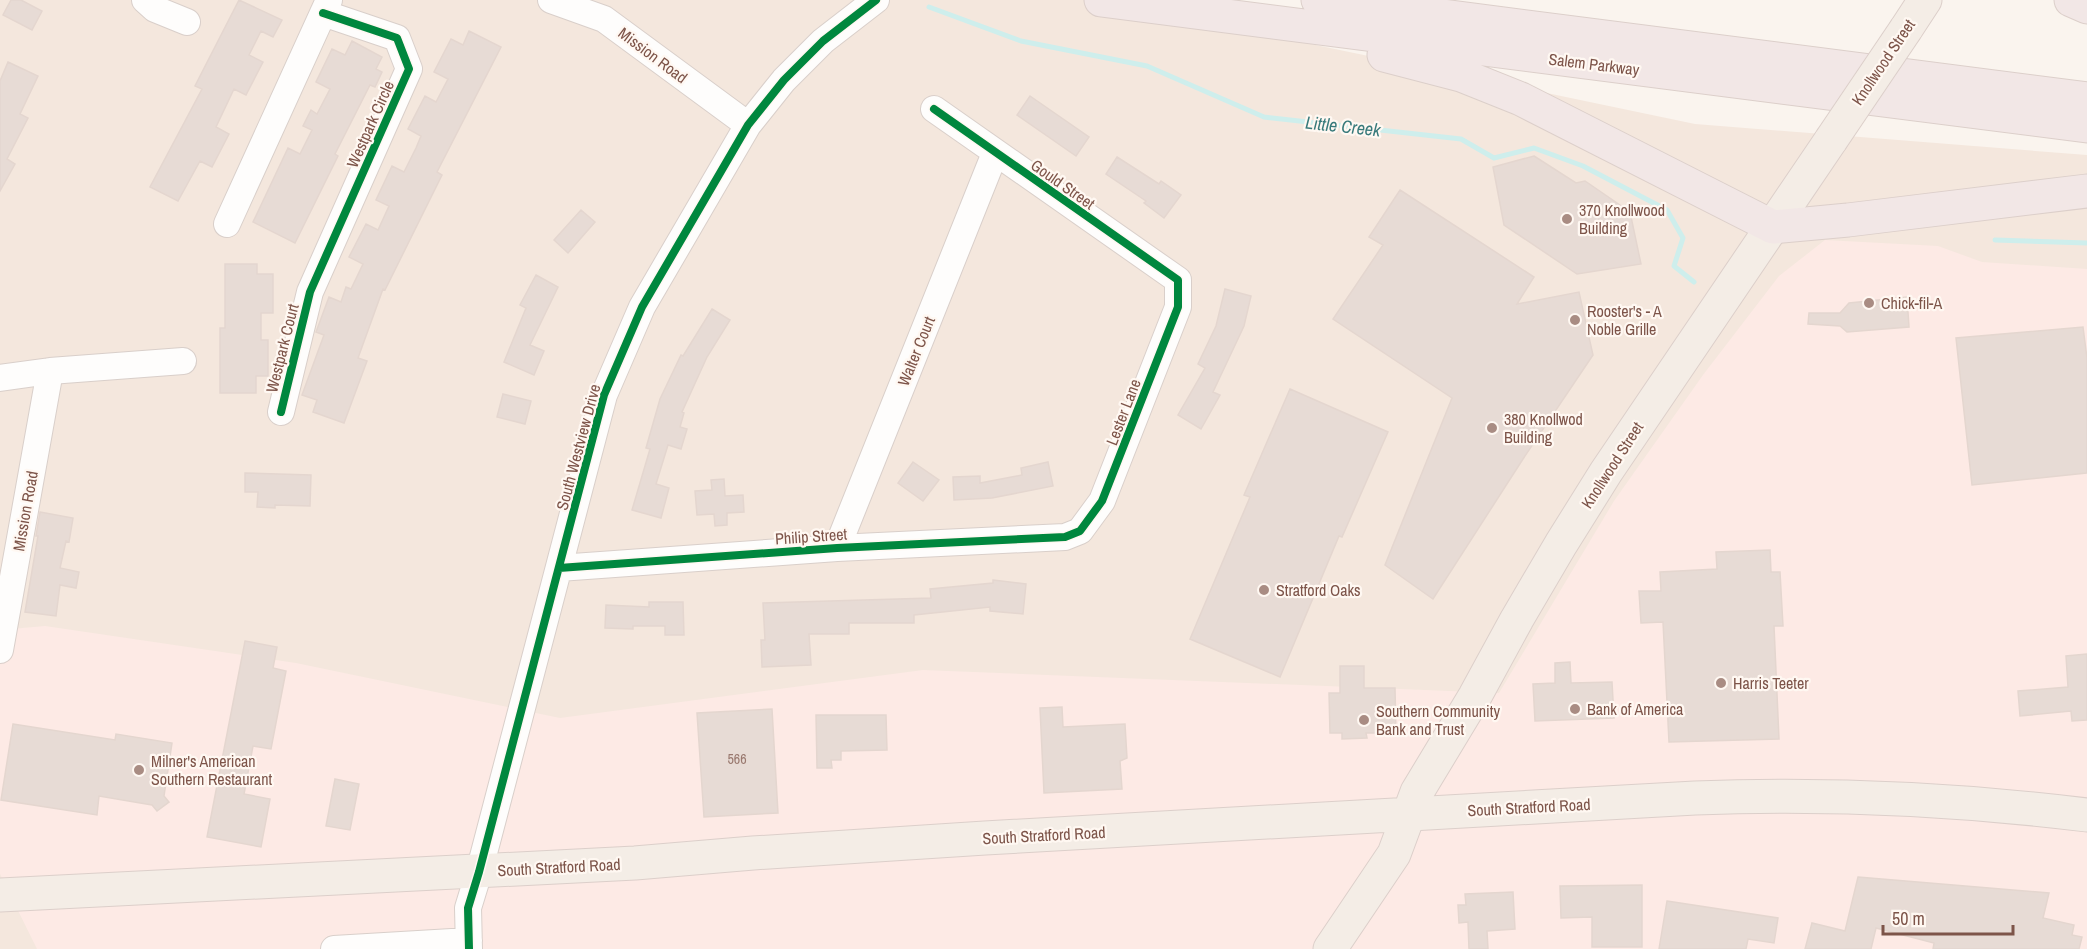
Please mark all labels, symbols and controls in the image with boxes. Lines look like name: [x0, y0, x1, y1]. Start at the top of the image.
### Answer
street label: Knollwood Street: [1846, 14, 1920, 109]
street label: Mission Road: [614, 22, 692, 88]
street label: Salem Parkway: [1547, 48, 1641, 81]
street label: Westpark Circle: [341, 77, 399, 171]
water label: Little Creek: [1304, 110, 1382, 142]
street label: Gould Street: [1027, 154, 1100, 214]
place label: 370 Knollwood Building: [1579, 199, 1665, 239]
marker: 370 Knollwood Building: [1560, 212, 1574, 226]
place label: Chick-fil-A: [1881, 292, 1942, 314]
marker: Chick-fil-A: [1862, 296, 1876, 310]
place label: Rooster's - A Noble Grille: [1587, 300, 1662, 340]
street label: Westpark Court: [260, 301, 304, 395]
street label: Walter Court: [892, 313, 940, 389]
marker: Rooster's - A Noble Grille: [1568, 313, 1582, 327]
street label: Lester Lane: [1100, 376, 1146, 448]
street label: South Westview Drive: [551, 382, 605, 512]
place label: 380 Knollwod Building: [1504, 408, 1583, 448]
street label: Knollwood Street: [1576, 417, 1648, 513]
marker: 380 Knollwod Building: [1485, 421, 1499, 435]
street label: Mission Road: [7, 469, 43, 553]
street label: Philip Street: [774, 522, 848, 549]
place label: Stratford Oaks: [1276, 579, 1361, 601]
marker: Stratford Oaks: [1257, 583, 1271, 597]
place label: Harris Teeter: [1733, 672, 1809, 694]
marker: Harris Teeter: [1714, 676, 1728, 690]
place label: Bank of America: [1587, 698, 1684, 720]
place label: Southern Community Bank and Trust: [1376, 700, 1500, 740]
marker: Bank of America: [1568, 702, 1582, 716]
marker: Southern Community Bank and Trust: [1357, 713, 1371, 727]
place label: Milner's American Southern Restaurant: [151, 750, 272, 790]
house number: 566: [727, 750, 747, 768]
marker: Milner's American Southern Restaurant: [132, 763, 146, 777]
street label: South Stratford Road: [1467, 793, 1591, 821]
street label: South Stratford Road: [982, 821, 1106, 849]
street label: South Stratford Road: [497, 853, 621, 881]
scale bar: [1883, 898, 2014, 936]
text: 50 m: [1892, 906, 1925, 931]

